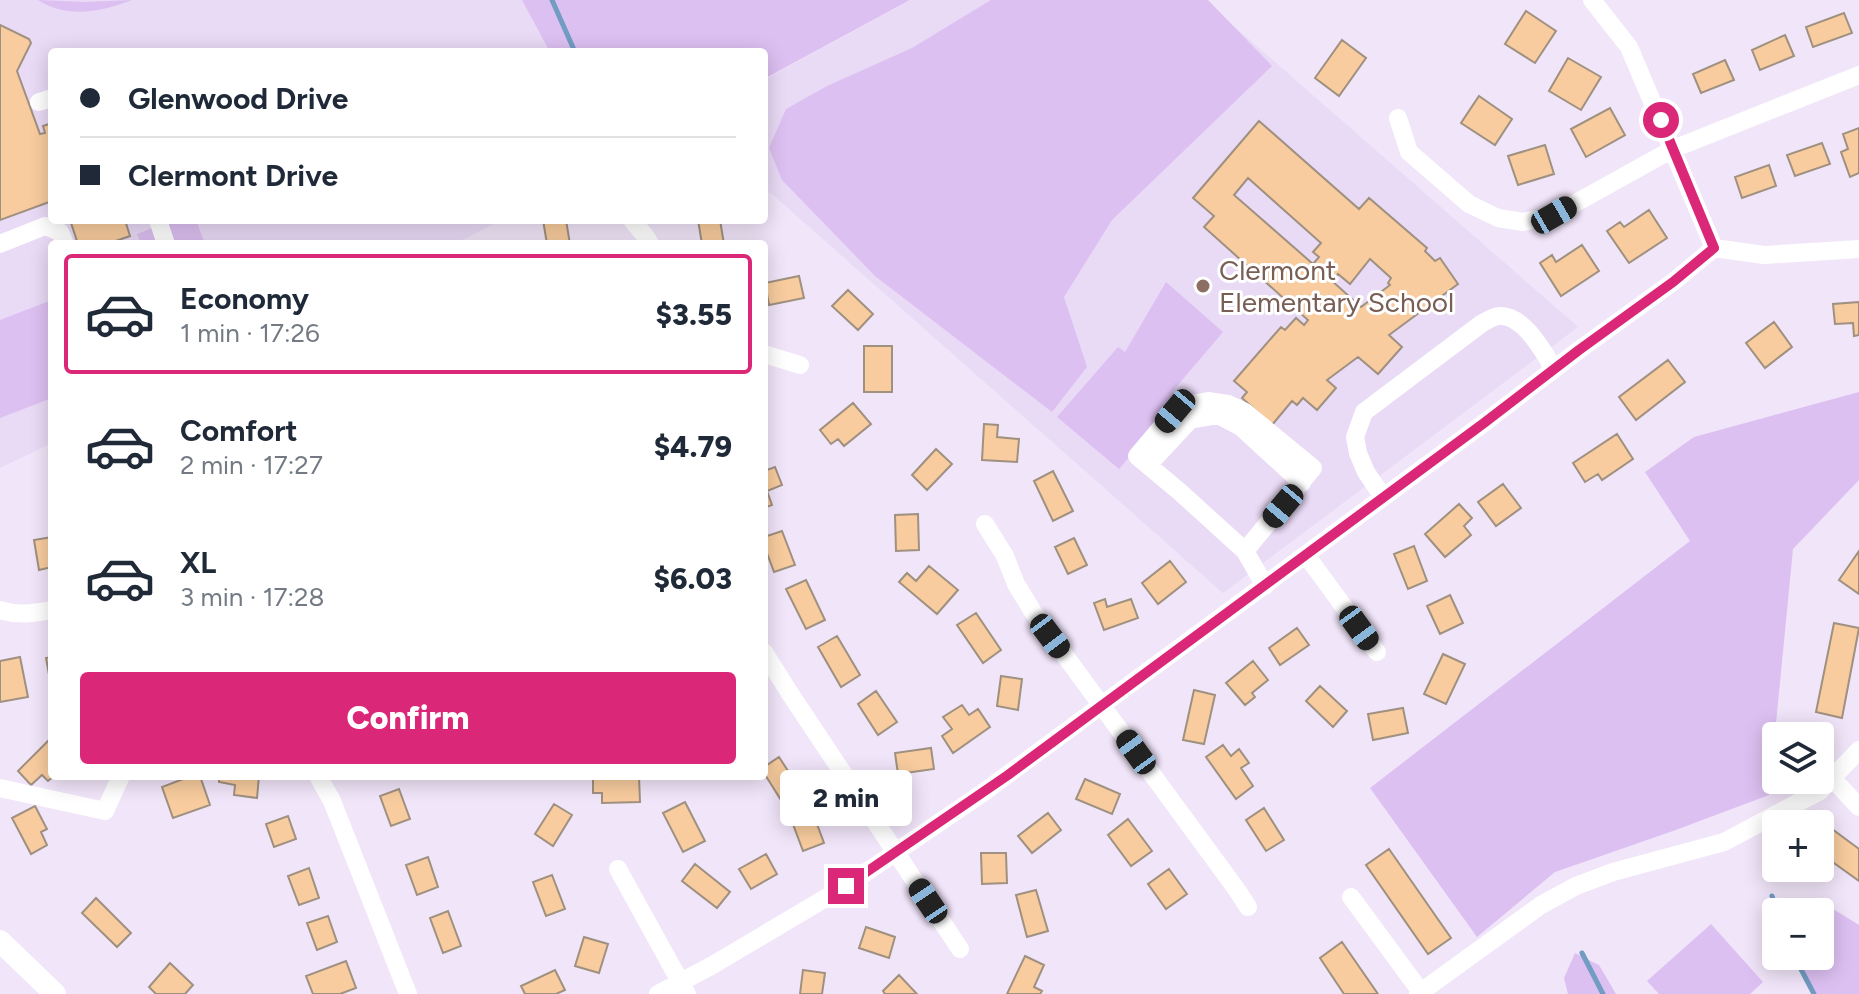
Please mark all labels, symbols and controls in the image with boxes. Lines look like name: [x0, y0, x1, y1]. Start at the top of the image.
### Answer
text: Glenwood Drive: [128, 80, 348, 117]
route start: [1643, 102, 1679, 138]
text: Clermont Drive: [128, 157, 338, 194]
car: [1527, 193, 1581, 237]
place label: Clermont Elementary School: [1219, 253, 1454, 319]
marker: Clermont Elementary School: [1194, 277, 1212, 295]
icon: car: [84, 278, 156, 350]
text: Economy: [180, 280, 309, 317]
text: $3.55: [656, 296, 732, 333]
text: 1 min · 17:26: [180, 317, 320, 349]
car: [1150, 385, 1200, 437]
icon: car: [84, 410, 156, 482]
text: Comfort: [180, 412, 298, 449]
text: $4.79: [654, 428, 732, 465]
text: 2 min · 17:27: [180, 449, 323, 481]
car: [1258, 480, 1308, 532]
icon: car: [84, 542, 156, 614]
text: XL: [180, 544, 216, 581]
text: $6.03: [654, 560, 732, 597]
text: 3 min · 17:28: [180, 581, 324, 613]
car: [1335, 602, 1383, 654]
car: [1026, 610, 1074, 662]
button: Confirm: [80, 672, 736, 764]
map controls: [1762, 722, 1834, 970]
button: layers: [1762, 722, 1834, 794]
car: [1112, 726, 1160, 778]
callout: 2 min: [780, 770, 912, 826]
text: 2 min: [813, 782, 879, 814]
button: +: [1762, 810, 1834, 882]
route end: [828, 868, 864, 904]
car: [905, 874, 951, 928]
button: −: [1762, 898, 1834, 970]

